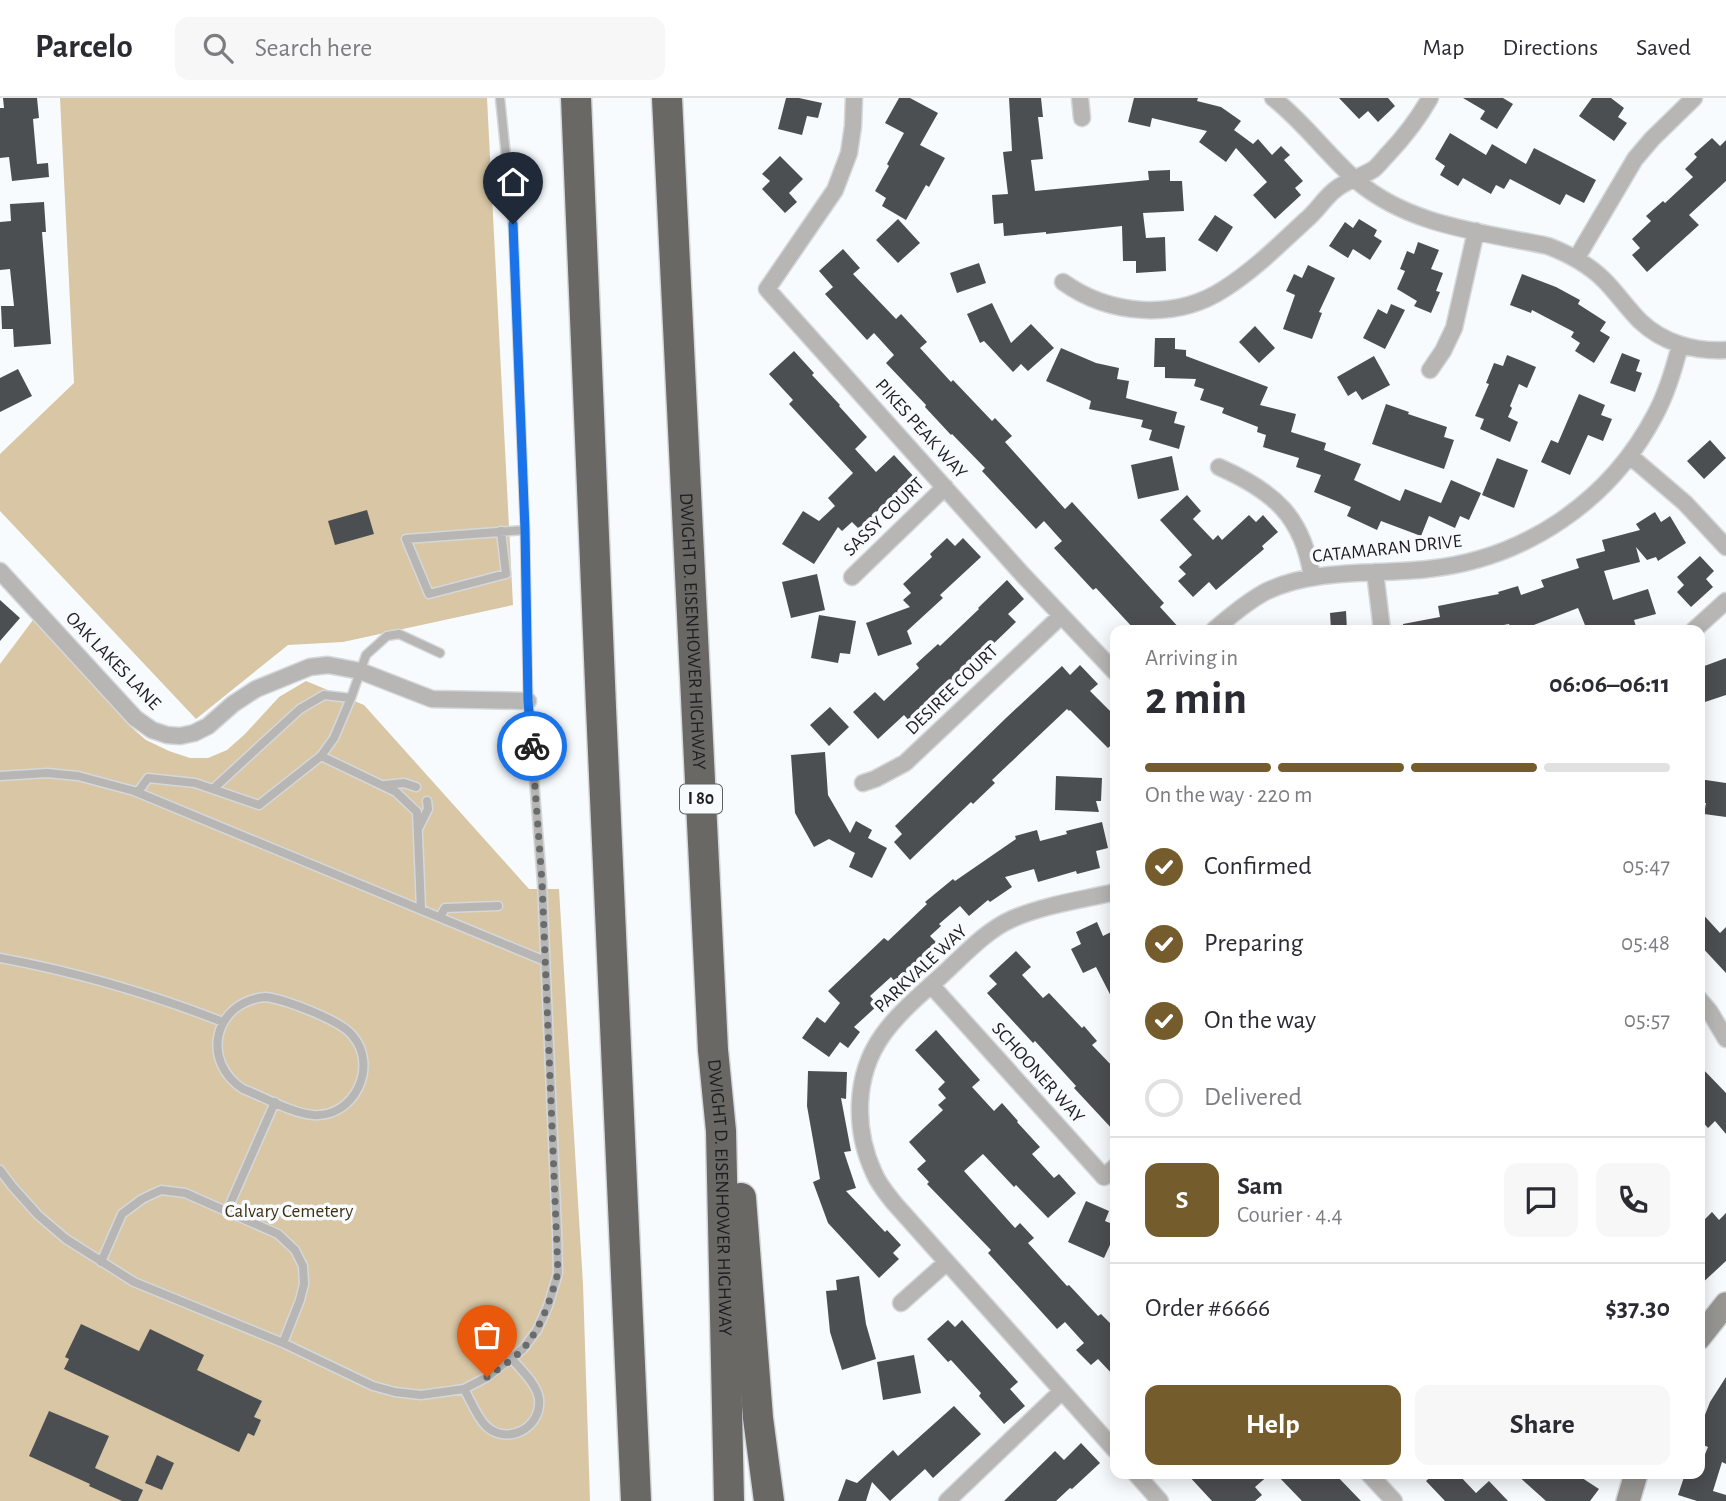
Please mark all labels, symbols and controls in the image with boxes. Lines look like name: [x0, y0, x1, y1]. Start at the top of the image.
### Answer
search box: [175, 17, 665, 80]
icon: search: [199, 29, 237, 67]
text: Parcelo: [35, 31, 133, 64]
text: Search here: [255, 35, 372, 61]
text: Map: [1422, 36, 1464, 60]
text: Directions: [1502, 36, 1598, 60]
text: Saved: [1636, 36, 1691, 60]
pin: [483, 152, 543, 224]
icon: home: [494, 163, 532, 201]
street label: PIKES PEAK WAY: [872, 376, 970, 482]
street label: SASSY COURT: [840, 474, 928, 560]
street label: DWIGHT D. EISENHOWER HIGHWAY: [677, 492, 709, 770]
street label: CATAMARAN DRIVE: [1311, 532, 1463, 566]
street label: OAK LAKES LANE: [62, 608, 164, 714]
street label: DESIREE COURT: [902, 641, 1002, 739]
text: Arriving in: [1145, 647, 1238, 670]
text: 06:06–06:11: [1549, 671, 1670, 697]
text: 2 min: [1145, 676, 1247, 722]
courier: [497, 711, 567, 781]
icon: bike: [513, 727, 551, 765]
road number: I 80: [680, 784, 722, 814]
text: On the way · 220 m: [1145, 784, 1312, 807]
icon: check: [1145, 848, 1183, 886]
text: Confirmed: [1204, 853, 1312, 879]
text: 05:47: [1622, 855, 1670, 878]
street label: PARKVALE WAY: [871, 921, 971, 1017]
icon: check: [1145, 925, 1183, 963]
text: Preparing: [1204, 930, 1303, 956]
text: 05:48: [1621, 932, 1670, 955]
icon: check: [1145, 1002, 1183, 1040]
text: On the way: [1204, 1007, 1316, 1033]
text: 05:57: [1624, 1009, 1670, 1032]
street label: SCHOONER WAY: [988, 1019, 1088, 1127]
street label: DWIGHT D. EISENHOWER HIGHWAY: [704, 1058, 735, 1336]
text: Delivered: [1204, 1084, 1302, 1110]
button: chat: [1504, 1163, 1578, 1237]
button: phone: [1596, 1163, 1670, 1237]
text: Sam: [1237, 1173, 1283, 1199]
text: S: [1176, 1187, 1188, 1213]
park label: Calvary Cemetery: [225, 1202, 353, 1221]
text: Courier · 4.4: [1237, 1204, 1343, 1227]
text: Order #6666: [1145, 1295, 1270, 1321]
text: $37.30: [1605, 1295, 1670, 1321]
pin: [457, 1305, 517, 1377]
icon: bag: [468, 1316, 506, 1354]
button: Help: [1145, 1385, 1401, 1465]
button: Share: [1415, 1385, 1670, 1465]

